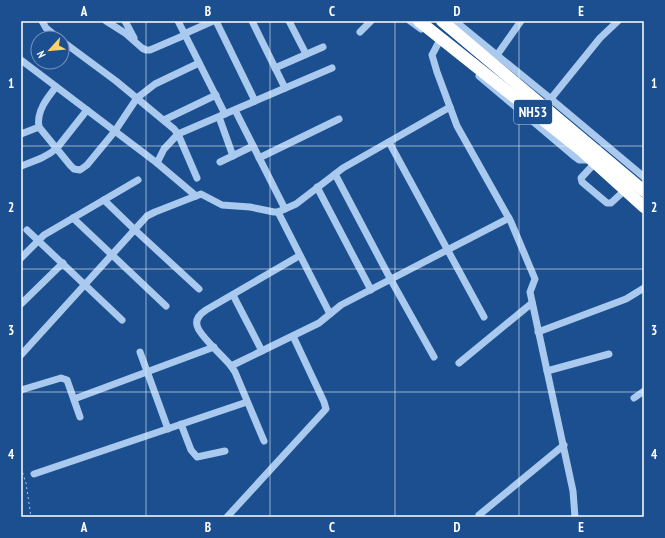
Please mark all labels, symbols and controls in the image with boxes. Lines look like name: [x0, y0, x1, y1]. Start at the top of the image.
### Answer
text: A: [80, 3, 88, 20]
text: B: [205, 3, 211, 20]
text: C: [329, 3, 335, 20]
text: D: [454, 3, 461, 20]
text: E: [578, 3, 584, 20]
north arrow: [30, 30, 70, 70]
text: N: [33, 49, 49, 60]
text: 1: [8, 75, 14, 92]
text: 1: [651, 75, 657, 92]
road number: NH53: [514, 100, 552, 124]
text: 2: [8, 199, 14, 216]
text: 2: [651, 199, 657, 216]
text: 3: [8, 322, 14, 339]
text: 3: [651, 322, 657, 339]
text: 4: [8, 446, 15, 463]
text: 4: [651, 446, 658, 463]
text: A: [80, 519, 88, 536]
text: B: [205, 519, 211, 536]
text: C: [329, 519, 335, 536]
text: D: [454, 519, 461, 536]
text: E: [578, 519, 584, 536]

